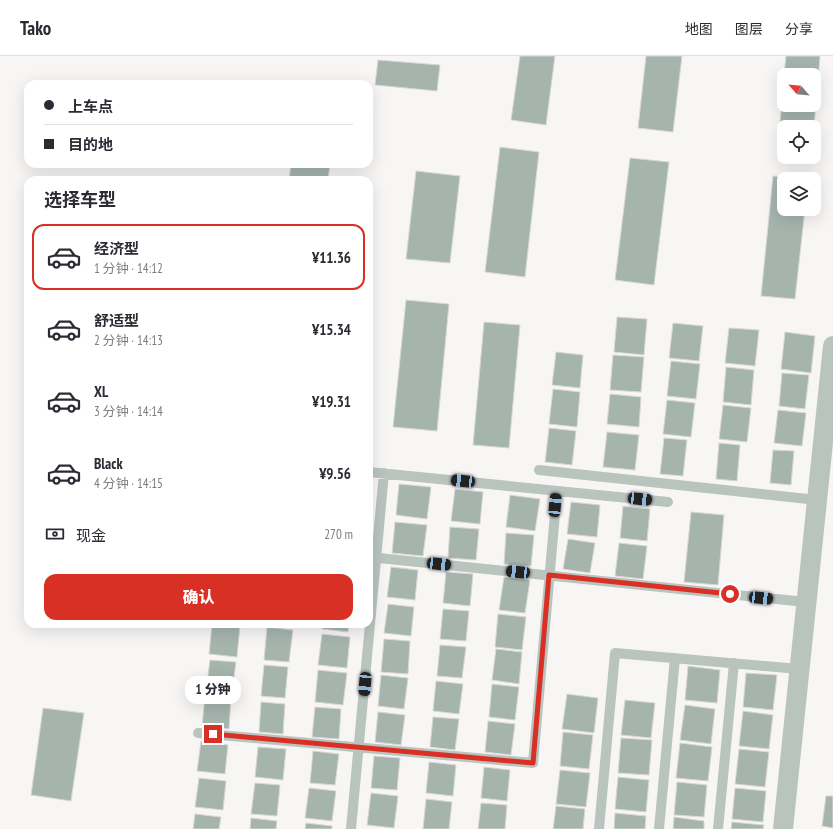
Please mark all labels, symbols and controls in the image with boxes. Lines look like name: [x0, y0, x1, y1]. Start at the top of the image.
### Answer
text: Tako: [20, 16, 51, 40]
text: 地图: [685, 20, 713, 38]
text: 图层: [735, 20, 763, 38]
text: 分享: [785, 20, 813, 38]
north arrow: [777, 68, 821, 112]
map controls: [777, 68, 821, 216]
text: 上车点: [68, 97, 113, 116]
button: locate: [777, 120, 821, 164]
text: 目的地: [68, 135, 113, 154]
button: layers: [777, 172, 821, 216]
text: 选择车型: [44, 188, 116, 211]
icon: car: [46, 239, 82, 275]
text: 经济型: [94, 239, 139, 258]
text: ¥11.36: [312, 248, 351, 267]
text: 1 分钟 · 14:12: [94, 260, 163, 277]
icon: car: [46, 311, 82, 347]
text: 舒适型: [94, 311, 139, 330]
text: ¥15.34: [312, 320, 351, 339]
text: 2 分钟 · 14:13: [94, 332, 163, 349]
text: XL: [94, 382, 108, 401]
icon: car: [46, 383, 82, 419]
text: ¥19.31: [312, 392, 351, 411]
text: 3 分钟 · 14:14: [94, 403, 163, 420]
text: Black: [94, 454, 123, 473]
icon: car: [46, 455, 82, 491]
text: ¥9.56: [319, 464, 351, 483]
car: [450, 474, 476, 488]
text: 4 分钟 · 14:15: [94, 475, 163, 492]
car: [627, 492, 653, 506]
car: [548, 493, 562, 517]
icon: cash: [44, 523, 66, 545]
text: 现金: [76, 526, 106, 545]
text: 270 m: [324, 526, 353, 543]
car: [426, 557, 452, 571]
car: [505, 565, 531, 579]
button: 确认: [44, 574, 353, 620]
route start: [721, 585, 739, 603]
car: [748, 591, 774, 605]
car: [358, 672, 372, 696]
callout: 1 分钟: [185, 676, 241, 704]
text: 1 分钟: [196, 681, 230, 698]
route end: [204, 725, 222, 743]

